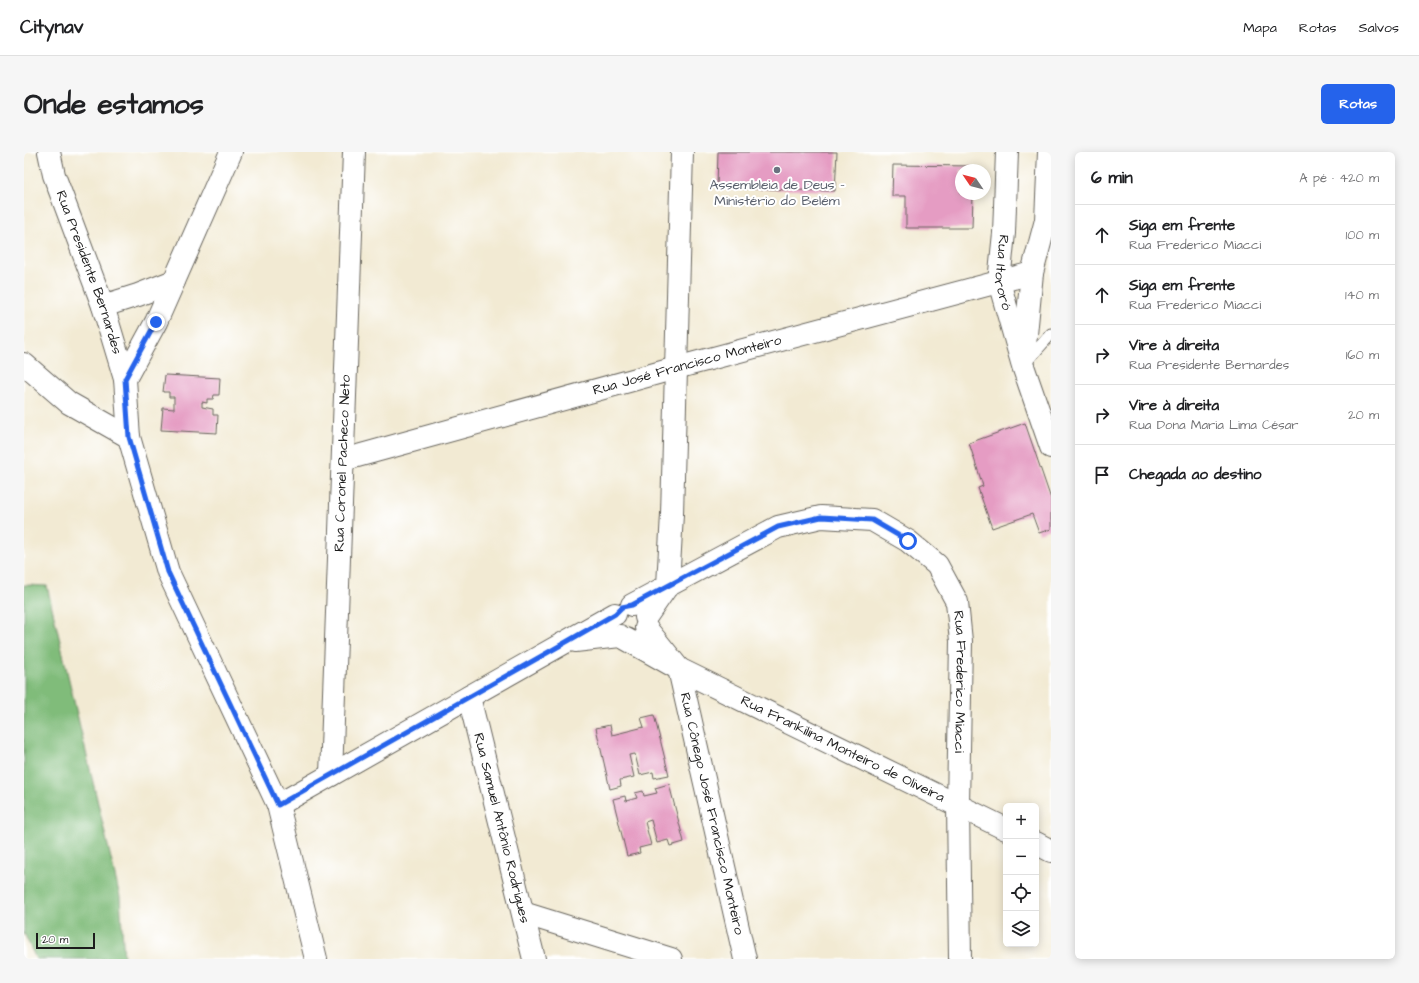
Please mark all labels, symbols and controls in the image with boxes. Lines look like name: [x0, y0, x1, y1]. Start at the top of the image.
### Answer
text: Citynav: [20, 14, 83, 41]
text: Mapa: [1243, 18, 1277, 38]
text: Rotas: [1299, 18, 1337, 38]
text: Salvos: [1359, 18, 1399, 38]
button: Rotas: [1321, 84, 1395, 124]
text: Onde estamos: [24, 85, 204, 124]
north arrow: [955, 164, 991, 200]
marker: Assembleia de Deus - Ministério do Belém: [772, 165, 782, 175]
text: 6 min: [1091, 166, 1133, 190]
text: A pé · 420 m: [1299, 169, 1379, 187]
place label: Assembleia de Deus - Ministério do Belém: [709, 175, 845, 211]
street label: Rua Presidente Bernardes: [51, 187, 127, 357]
text: Siga em frente: [1129, 215, 1235, 236]
icon: ahead: [1091, 224, 1113, 246]
text: 100 m: [1346, 226, 1379, 244]
street label: Rua Itororó: [989, 234, 1017, 313]
text: Rua Frederico Miacci: [1129, 236, 1261, 254]
text: Siga em frente: [1129, 275, 1235, 296]
icon: ahead: [1091, 284, 1113, 306]
text: 140 m: [1345, 286, 1379, 304]
text: Rua Frederico Miacci: [1129, 296, 1261, 314]
route end: [147, 313, 165, 331]
street label: Rua José Francisco Monteiro: [591, 330, 784, 400]
text: Vire à direita: [1129, 335, 1219, 356]
icon: right: [1091, 344, 1113, 366]
text: 160 m: [1346, 346, 1379, 364]
text: Rua Presidente Bernardes: [1129, 356, 1289, 374]
street label: Rua Coronel Pacheco Neto: [329, 374, 356, 552]
text: Vire à direita: [1129, 395, 1219, 416]
icon: right: [1091, 404, 1113, 426]
text: 20 m: [1348, 406, 1379, 424]
text: Rua Dona Maria Lima César: [1129, 416, 1299, 434]
icon: arrive: [1091, 464, 1113, 486]
text: Chegada ao destino: [1129, 464, 1262, 485]
route start: [899, 532, 917, 550]
street label: Rua Frederico Miacci: [948, 610, 971, 753]
street label: Rua Cônego José Francisco Monteiro: [675, 691, 749, 937]
street label: Rua Frankilina Monteiro de Oliveira: [737, 691, 948, 807]
street label: Rua Samuel Antônio Rodrigues: [468, 731, 535, 925]
map controls: [1003, 803, 1039, 947]
button: +: [1003, 803, 1039, 839]
button: −: [1003, 839, 1039, 875]
button: locate: [1003, 875, 1039, 911]
button: layers: [1003, 911, 1039, 947]
scale bar: [36, 931, 95, 950]
text: 20 m: [42, 932, 68, 947]

